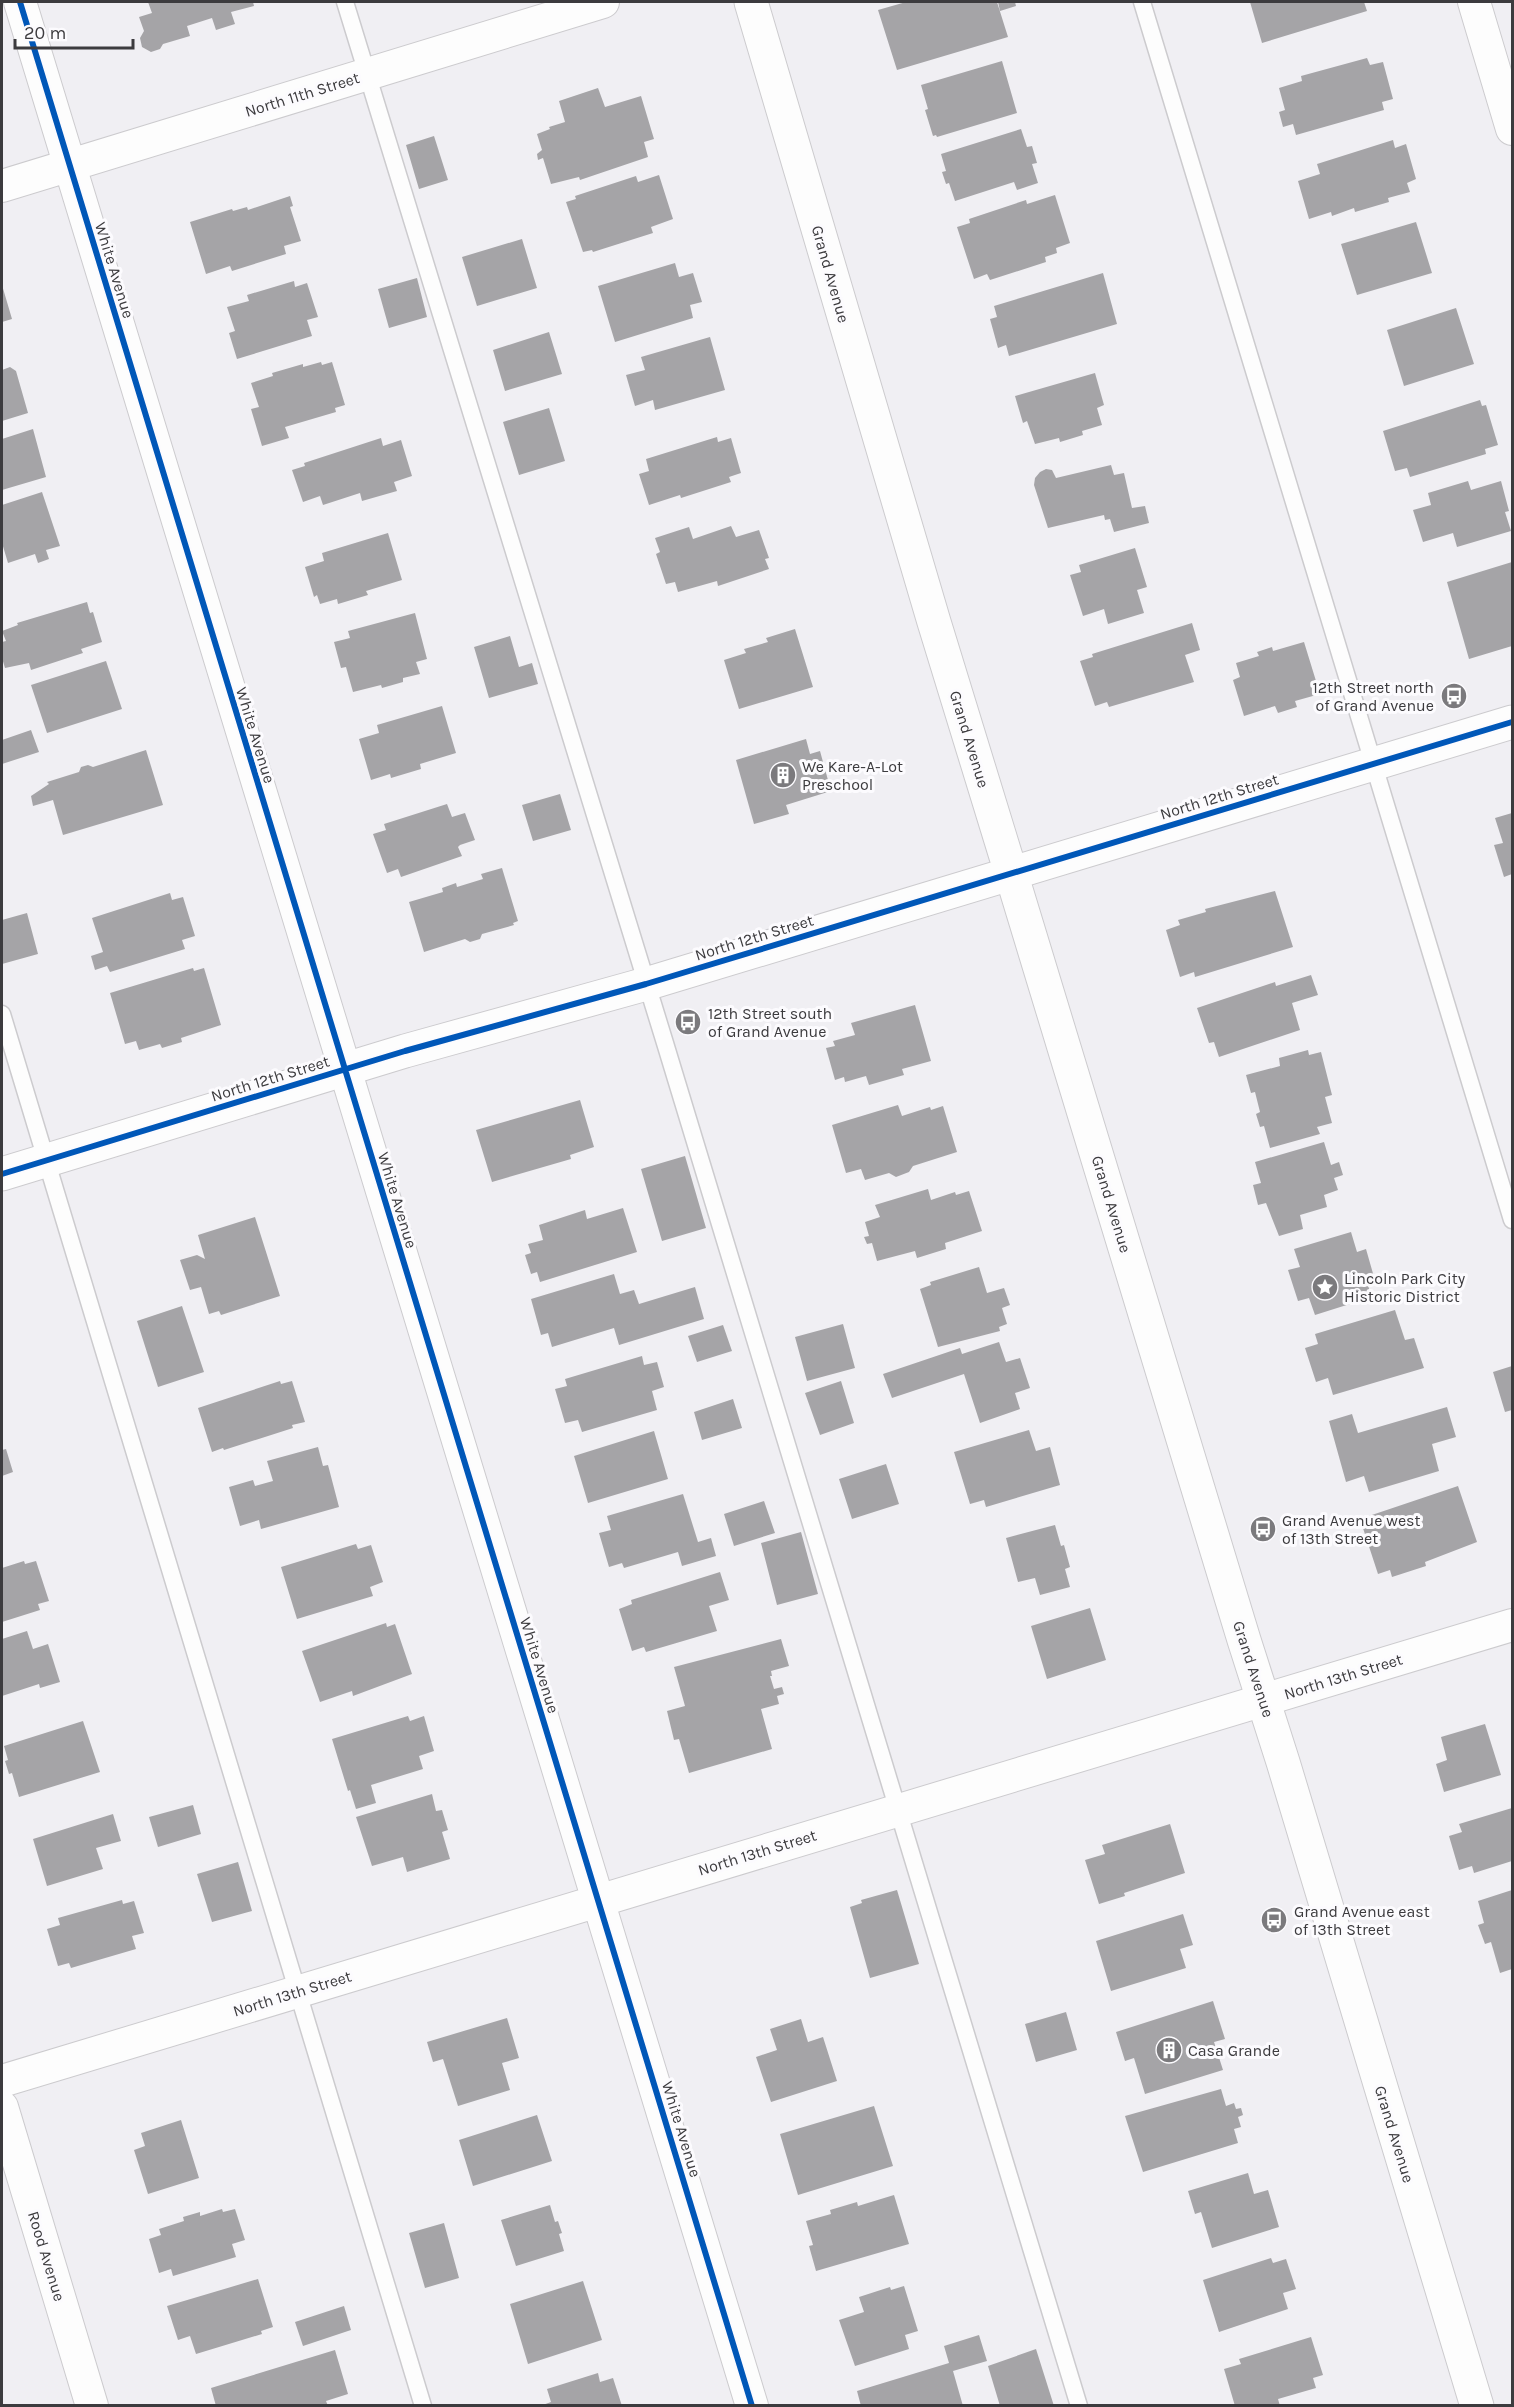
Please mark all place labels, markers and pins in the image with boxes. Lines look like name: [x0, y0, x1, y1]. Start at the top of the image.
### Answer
place label: 12th Street north of Grand Avenue: [1312, 678, 1434, 715]
bus stop icon: 12th Street north of Grand Avenue: [1439, 681, 1469, 711]
place label: We Kare-A-Lot Preschool: [802, 757, 903, 794]
building icon: We Kare-A-Lot Preschool: [768, 760, 798, 790]
place label: 12th Street south of Grand Avenue: [708, 1004, 832, 1041]
bus stop icon: 12th Street south of Grand Avenue: [673, 1007, 703, 1037]
place label: Lincoln Park City Historic District: [1344, 1269, 1466, 1306]
place icon: Lincoln Park City Historic District: [1310, 1272, 1340, 1302]
place label: Grand Avenue west of 13th Street: [1282, 1511, 1421, 1548]
bus stop icon: Grand Avenue west of 13th Street: [1248, 1514, 1278, 1544]
place label: Grand Avenue east of 13th Street: [1294, 1902, 1430, 1939]
bus stop icon: Grand Avenue east of 13th Street: [1259, 1905, 1289, 1935]
building icon: Casa Grande: [1154, 2035, 1184, 2065]
place label: Casa Grande: [1188, 2041, 1280, 2060]

